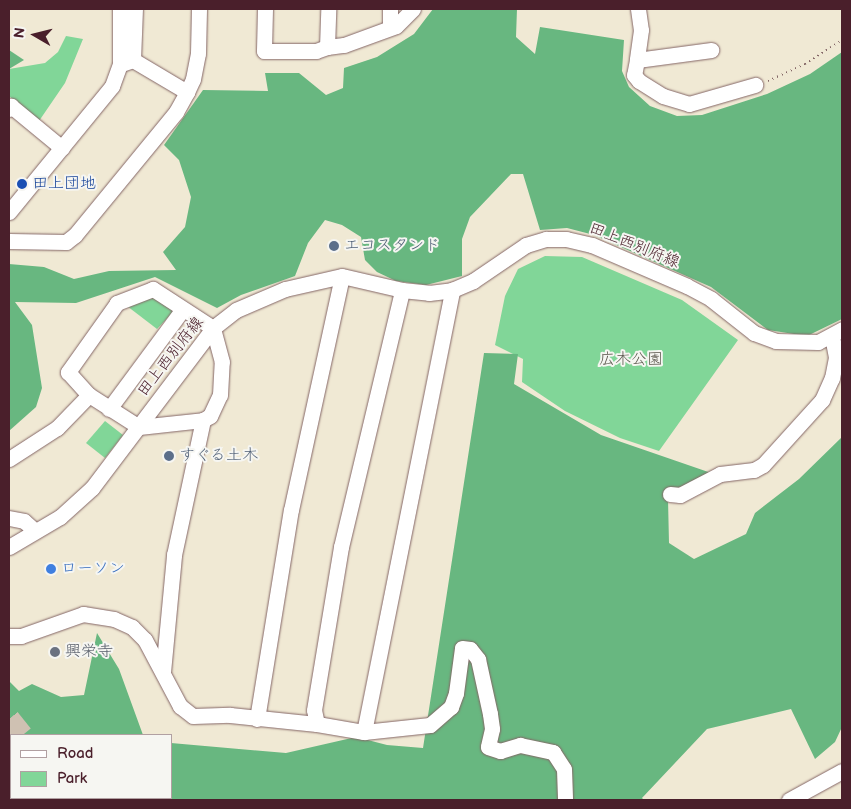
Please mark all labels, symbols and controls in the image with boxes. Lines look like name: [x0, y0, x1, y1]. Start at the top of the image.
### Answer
north arrow: [10, 10, 60, 60]
text: N: [11, 26, 29, 39]
place label: 田上団地: [32, 174, 96, 194]
marker: 田上団地: [16, 178, 28, 190]
street label: 田上西別府線: [586, 219, 682, 273]
place label: エコスタンド: [344, 236, 440, 256]
marker: エコスタンド: [328, 240, 340, 252]
street label: 田上西別府線: [134, 313, 208, 401]
park label: 広木公園: [599, 350, 663, 370]
place label: すぐる土木: [179, 446, 259, 466]
marker: すぐる土木: [163, 450, 175, 462]
place label: ローソン: [61, 559, 125, 579]
marker: ローソン: [45, 563, 57, 575]
place label: 興栄寺: [65, 642, 113, 662]
marker: 興栄寺: [49, 646, 61, 658]
legend: [10, 734, 172, 799]
text: Road: [57, 744, 93, 763]
text: Park: [57, 769, 87, 788]

